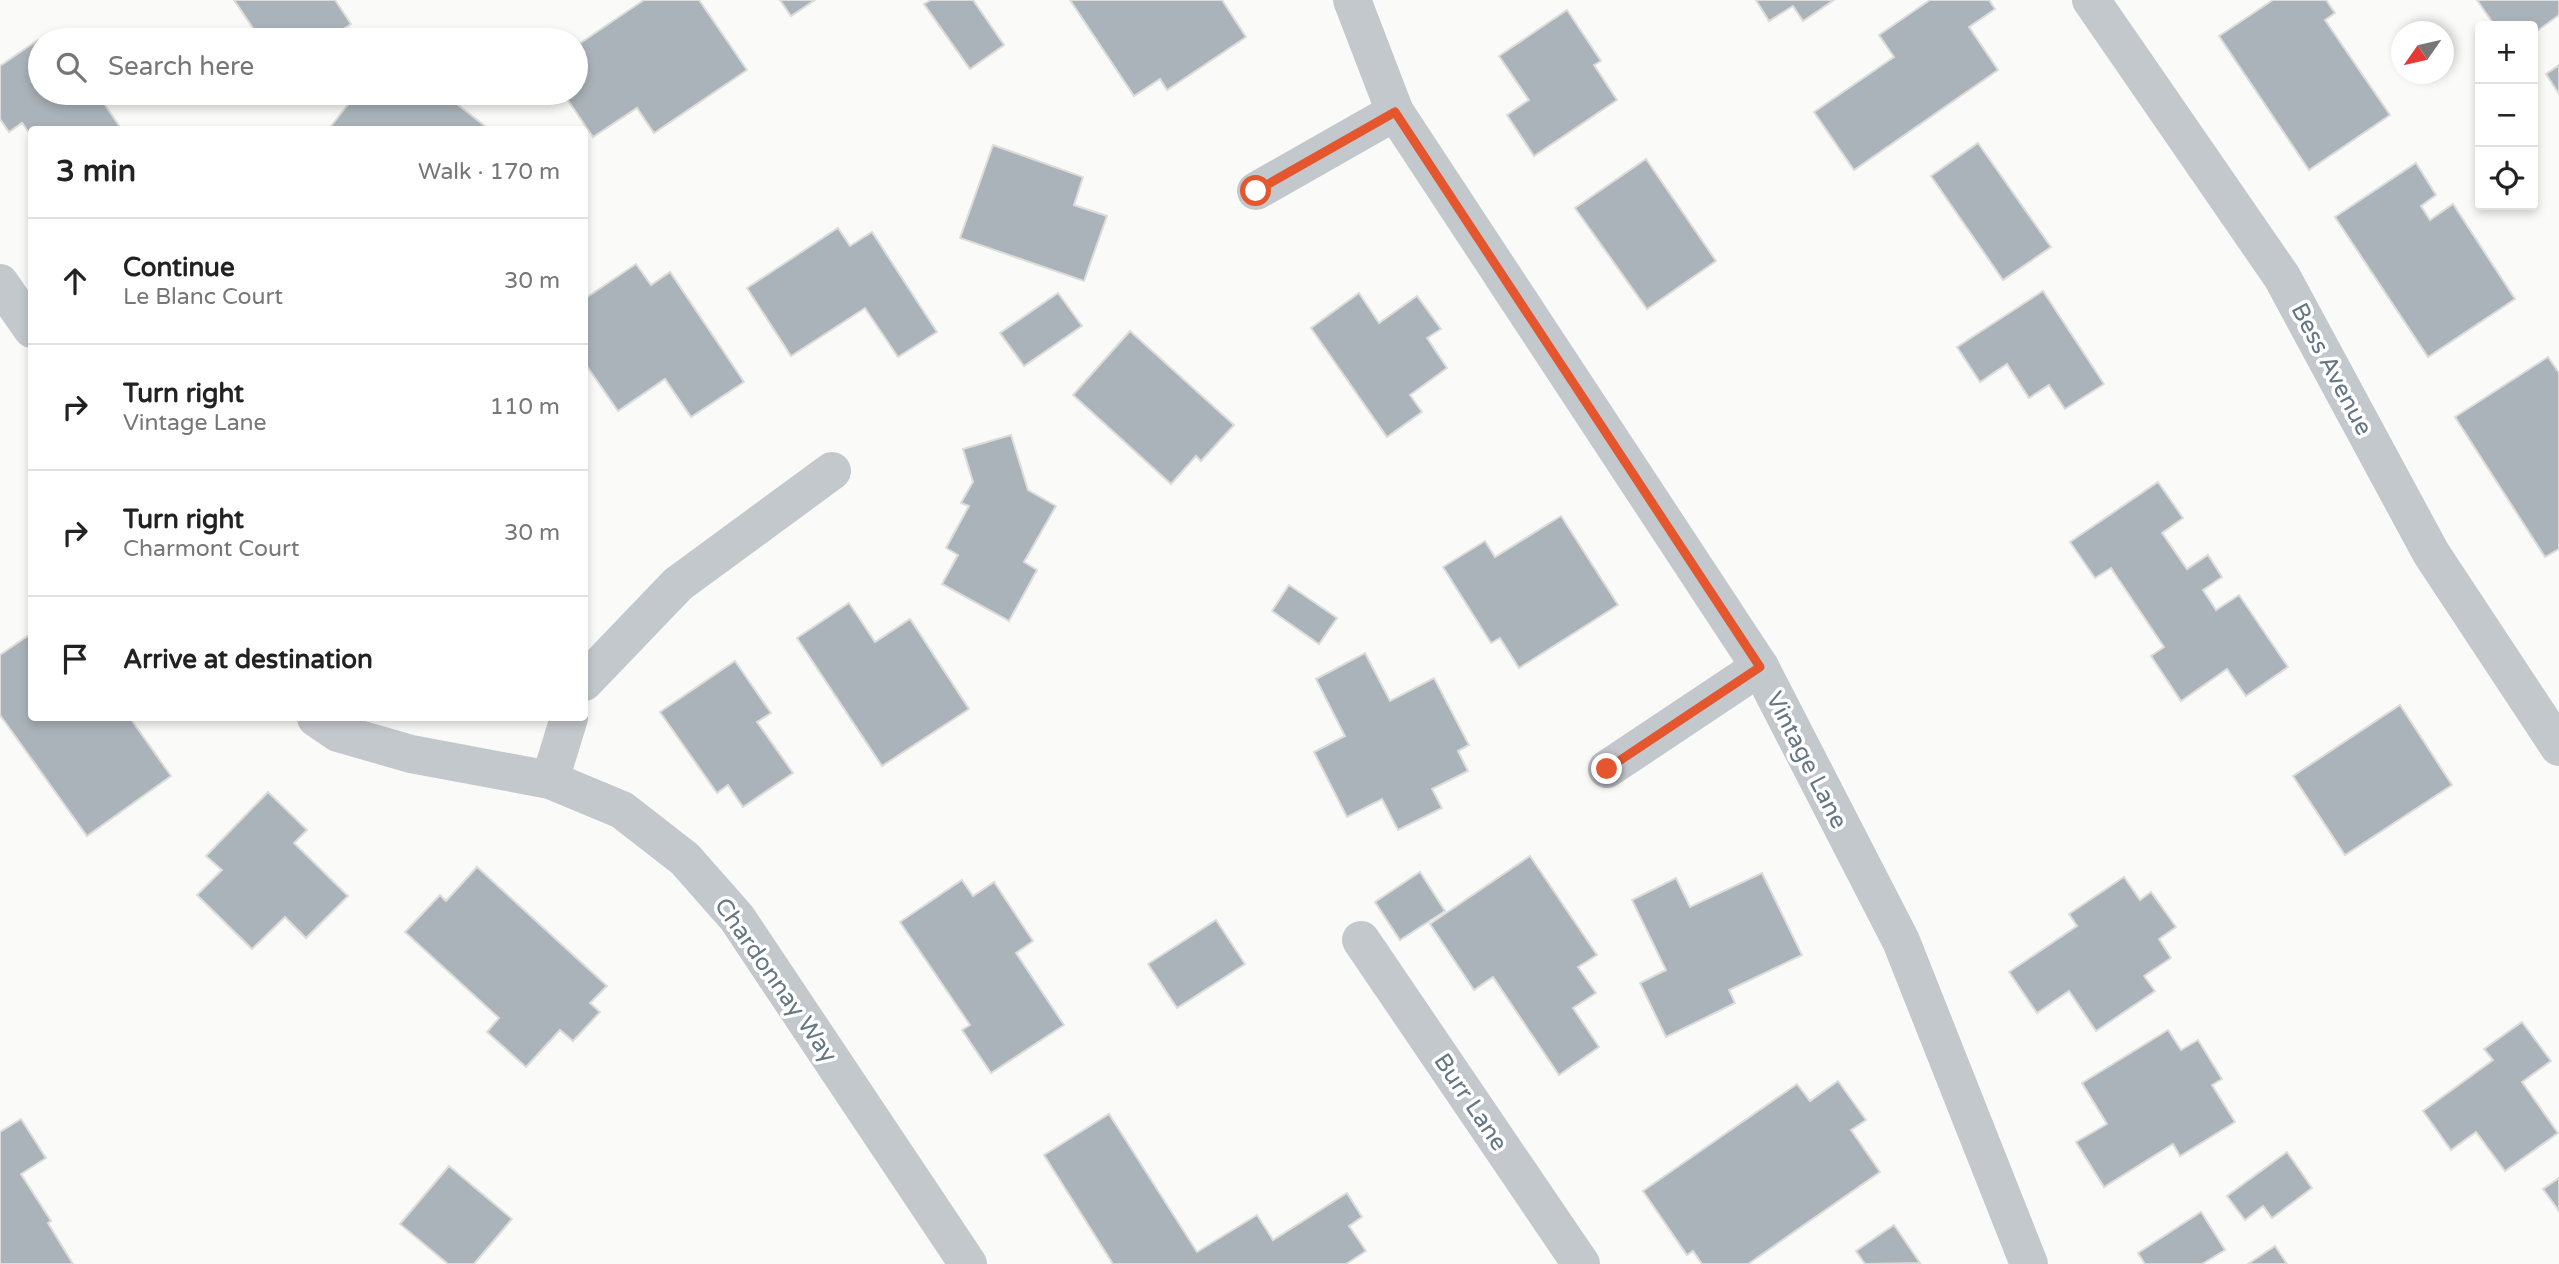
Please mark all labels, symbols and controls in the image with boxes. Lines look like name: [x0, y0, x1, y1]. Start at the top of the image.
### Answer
north arrow: [2391, 21, 2454, 84]
map controls: [2475, 21, 2538, 210]
button: +: [2475, 21, 2538, 84]
search box: [28, 28, 588, 105]
icon: search: [52, 48, 90, 86]
text: Search here: [108, 51, 254, 82]
button: −: [2475, 84, 2538, 147]
button: locate: [2475, 147, 2538, 210]
text: 3 min: [56, 153, 136, 190]
text: Walk · 170 m: [418, 158, 560, 186]
route start: [1240, 175, 1271, 206]
text: Continue: [123, 252, 235, 283]
icon: ahead: [56, 262, 94, 300]
text: 30 m: [504, 267, 560, 295]
text: Le Blanc Court: [123, 283, 283, 311]
street label: Bess Avenue: [2285, 298, 2378, 440]
text: Turn right: [123, 378, 244, 409]
icon: right: [56, 388, 94, 426]
text: 110 m: [490, 393, 560, 421]
text: Vintage Lane: [123, 409, 267, 437]
text: Turn right: [123, 504, 244, 535]
icon: right: [56, 514, 94, 552]
text: 30 m: [504, 519, 560, 547]
text: Charmont Court: [123, 535, 300, 563]
icon: arrive: [56, 640, 94, 678]
text: Arrive at destination: [123, 644, 373, 675]
street label: Vintage Lane: [1760, 687, 1853, 834]
route end: [1591, 753, 1622, 784]
street label: Chardonnay Way: [708, 892, 843, 1068]
street label: Burr Lane: [1427, 1048, 1514, 1156]

